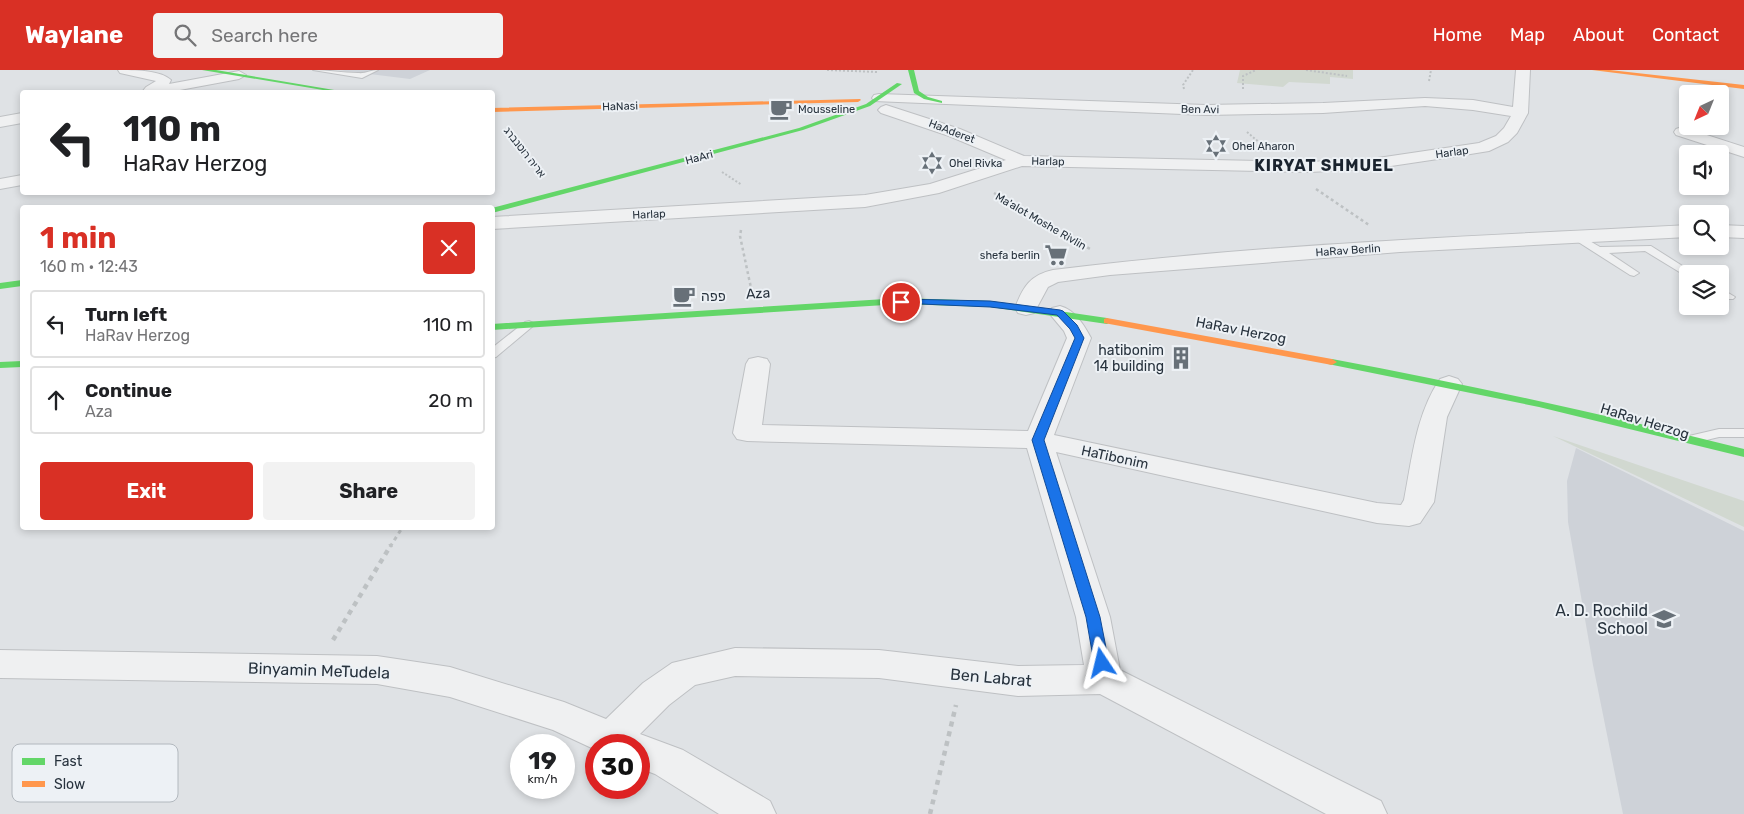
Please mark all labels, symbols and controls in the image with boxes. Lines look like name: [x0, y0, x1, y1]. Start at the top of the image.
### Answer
search box: [153, 13, 503, 58]
text: Waylane: [25, 21, 123, 49]
icon: search: [171, 21, 199, 49]
text: Search here: [211, 24, 318, 47]
text: Home: [1433, 24, 1482, 46]
text: Map: [1510, 24, 1545, 46]
text: About: [1573, 24, 1624, 46]
text: Contact: [1652, 24, 1719, 46]
north arrow: [1679, 85, 1729, 135]
map controls: [1679, 85, 1729, 315]
cafe icon: Mousseline: [768, 96, 794, 122]
street label: HaNasi: [602, 99, 638, 114]
place label: Mousseline: [798, 103, 855, 116]
street label: Ben Avi: [1181, 103, 1219, 116]
text: 110 m: [123, 108, 221, 150]
icon: left: [40, 110, 105, 175]
street label: HaAderet: [927, 117, 977, 146]
street label: אריה רוטנברג: [501, 124, 548, 180]
synagogue icon: Ohel Aharon: [1203, 133, 1229, 159]
place label: Ohel Aharon: [1232, 140, 1295, 153]
street label: Harlap: [1435, 144, 1470, 161]
button: sound: [1679, 145, 1729, 195]
street label: HaAri: [684, 148, 714, 167]
text: HaRav Herzog: [123, 150, 267, 177]
synagogue icon: Ohel Rivka: [919, 150, 945, 176]
street label: Harlap: [1031, 155, 1065, 168]
district label: KIRYAT SHMUEL: [1254, 156, 1394, 175]
place label: Ohel Rivka: [949, 157, 1002, 170]
street label: Ma'alot Moshe Rivlin: [993, 190, 1089, 253]
button: search: [1679, 205, 1729, 255]
street label: Harlap: [632, 207, 666, 222]
text: 1 min: [40, 220, 117, 256]
button: close: [423, 222, 475, 274]
supermarket icon: shefa berlin: [1043, 242, 1069, 268]
street label: HaRav Berlin: [1315, 242, 1381, 259]
place label: shefa berlin: [980, 249, 1040, 262]
text: 160 m · 12:43: [40, 257, 138, 276]
button: layers: [1679, 265, 1729, 315]
pin: [880, 281, 922, 323]
cafe icon: פפה: [671, 283, 697, 309]
street label: Aza: [745, 284, 771, 303]
place label: פפה: [701, 288, 726, 305]
icon: arrive: [887, 288, 915, 316]
text: Turn left: [85, 303, 167, 326]
icon: left: [42, 310, 70, 338]
text: 110 m: [423, 313, 473, 336]
street label: HaRav Herzog: [1194, 313, 1288, 348]
text: HaRav Herzog: [85, 326, 190, 345]
place label: hatibonim 14 building: [1094, 342, 1164, 375]
building icon: hatibonim 14 building: [1168, 345, 1194, 371]
text: Continue: [85, 379, 172, 402]
icon: ahead: [42, 386, 70, 414]
text: 20 m: [428, 389, 473, 412]
street label: HaRav Herzog: [1598, 400, 1691, 443]
text: Aza: [85, 402, 113, 421]
street label: HaTibonim: [1080, 442, 1150, 473]
button: Exit: [40, 462, 253, 520]
button: Share: [263, 462, 475, 520]
place label: A. D. Rochild School: [1555, 601, 1648, 638]
school or university icon: A. D. Rochild School: [1651, 606, 1677, 632]
position arrow: [1075, 636, 1127, 688]
street label: Binyamin MeTudela: [248, 659, 390, 682]
street label: Ben Labrat: [949, 664, 1032, 691]
speed limit sign: 30: [585, 734, 650, 799]
legend: [12, 744, 178, 802]
text: 19: [528, 746, 557, 775]
text: Fast: [54, 753, 83, 770]
text: km/h: [528, 772, 557, 786]
text: Slow: [54, 776, 85, 793]

